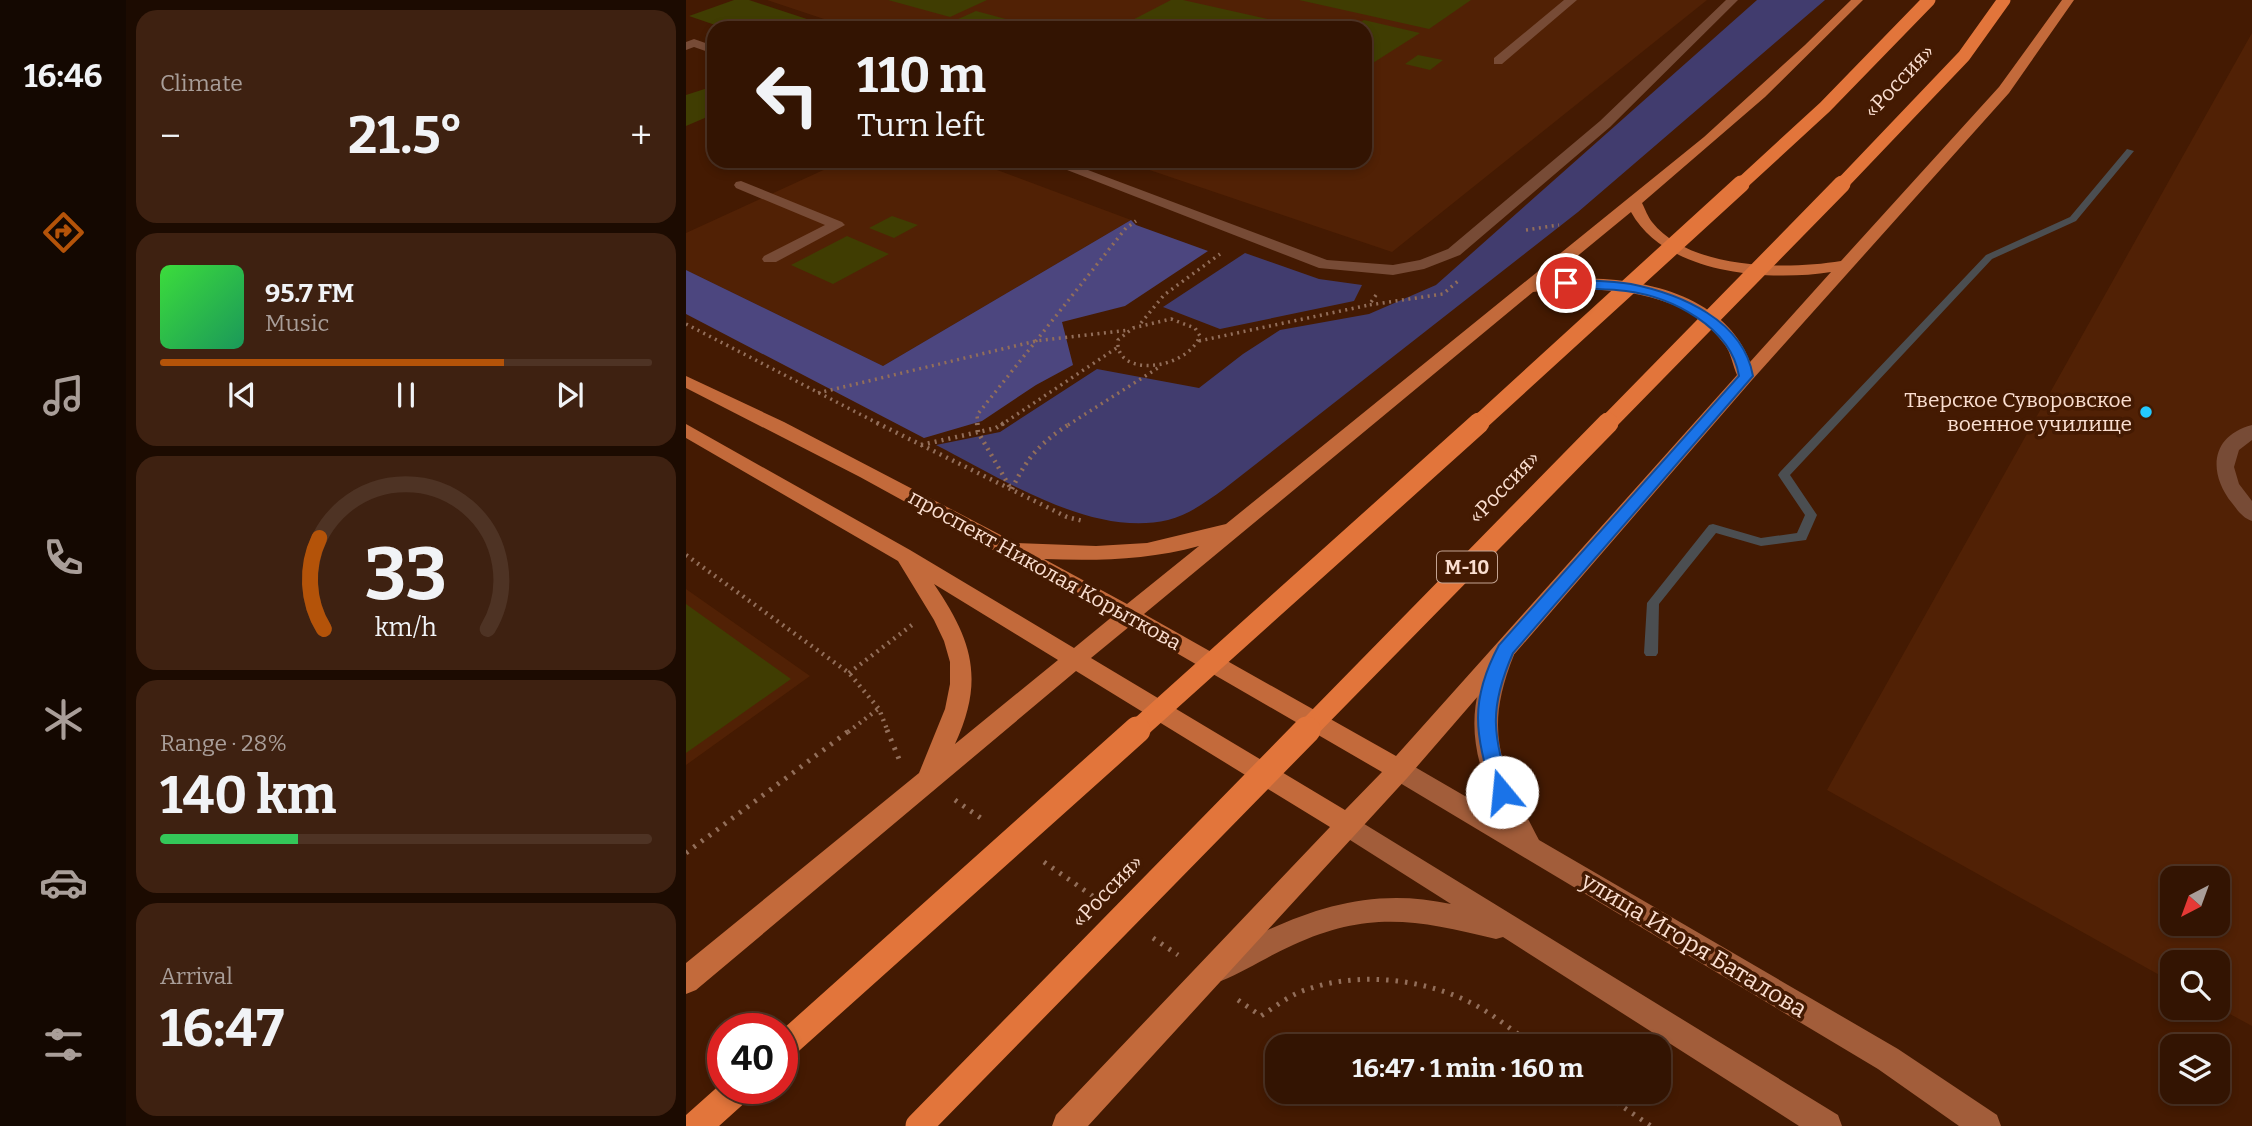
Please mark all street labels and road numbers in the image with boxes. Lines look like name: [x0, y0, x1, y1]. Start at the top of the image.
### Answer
street label: «Россия»: [1858, 39, 1940, 123]
street label: «Россия»: [1463, 445, 1545, 529]
street label: проспект Николая Корыткова: [904, 484, 1186, 656]
road number: М-10: [1437, 552, 1497, 582]
street label: «Россия»: [1066, 849, 1148, 933]
street label: улица Игоря Баталова: [1575, 866, 1812, 1024]

